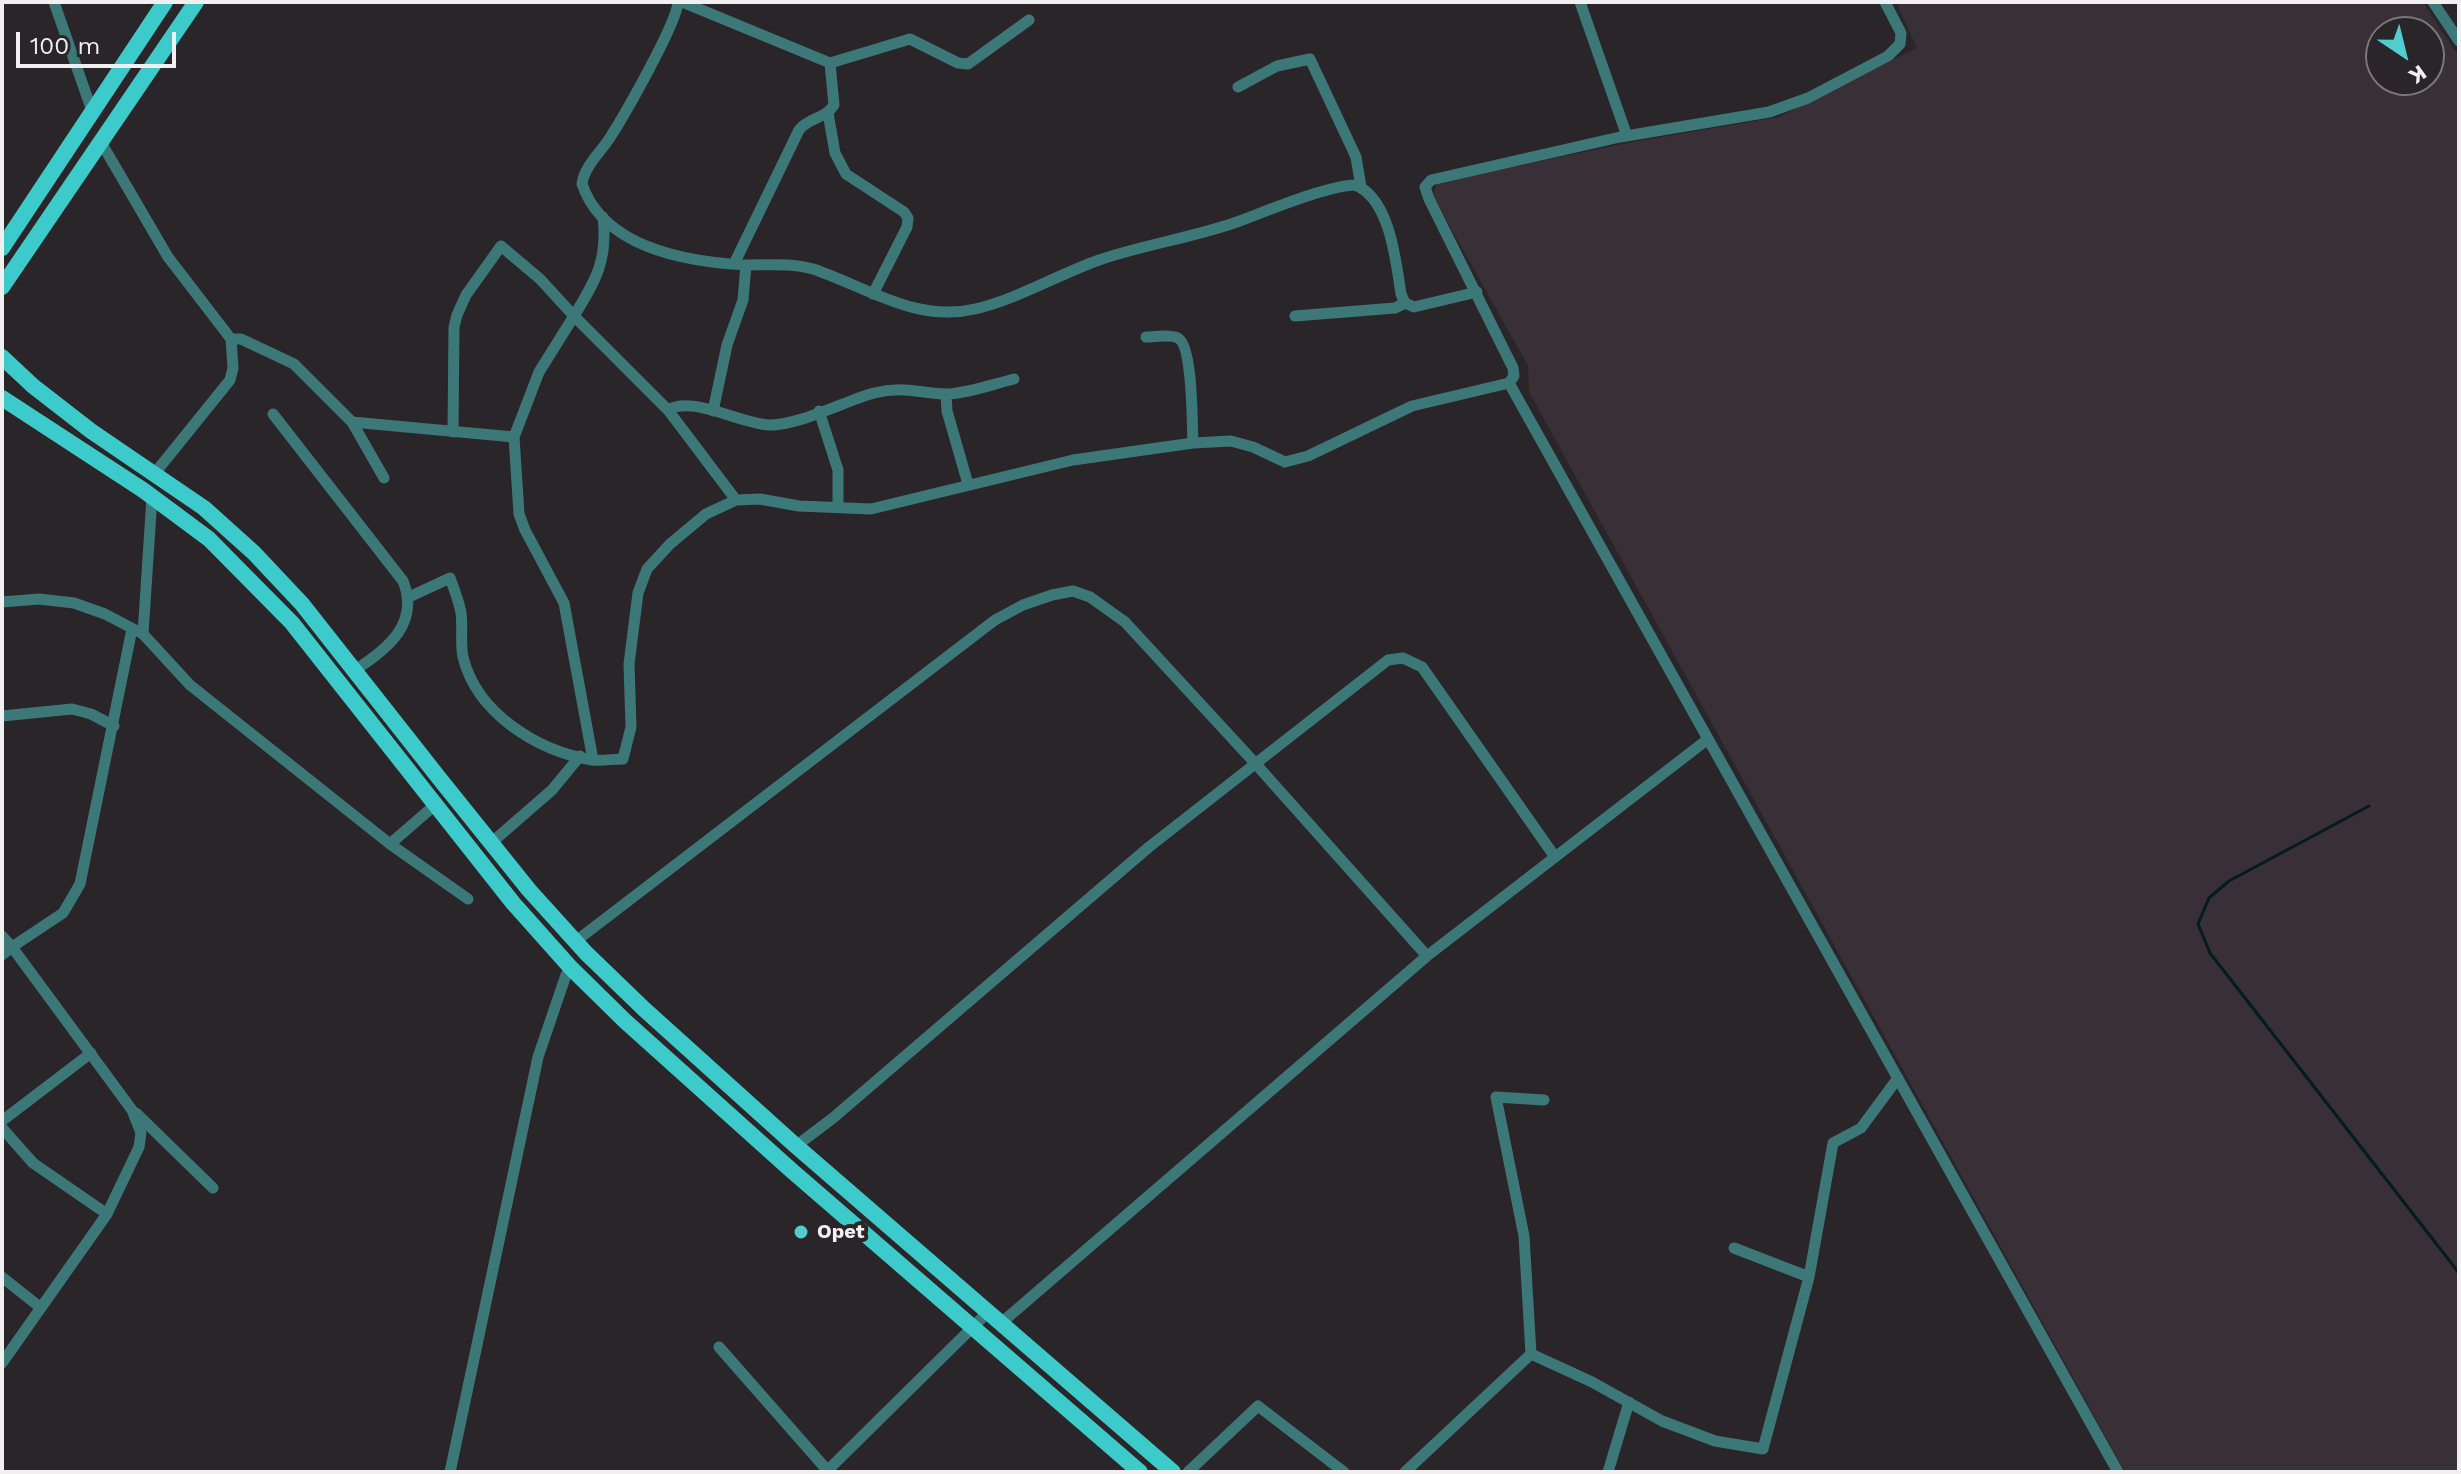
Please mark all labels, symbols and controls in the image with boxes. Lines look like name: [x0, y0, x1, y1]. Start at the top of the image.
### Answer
scale bar: [20, 16, 180, 66]
north arrow: [2365, 16, 2445, 96]
text: 100 m: [30, 32, 100, 60]
text: K: [2404, 60, 2431, 89]
place label: Opet: [817, 1220, 864, 1244]
marker: Opet: [792, 1223, 810, 1241]

